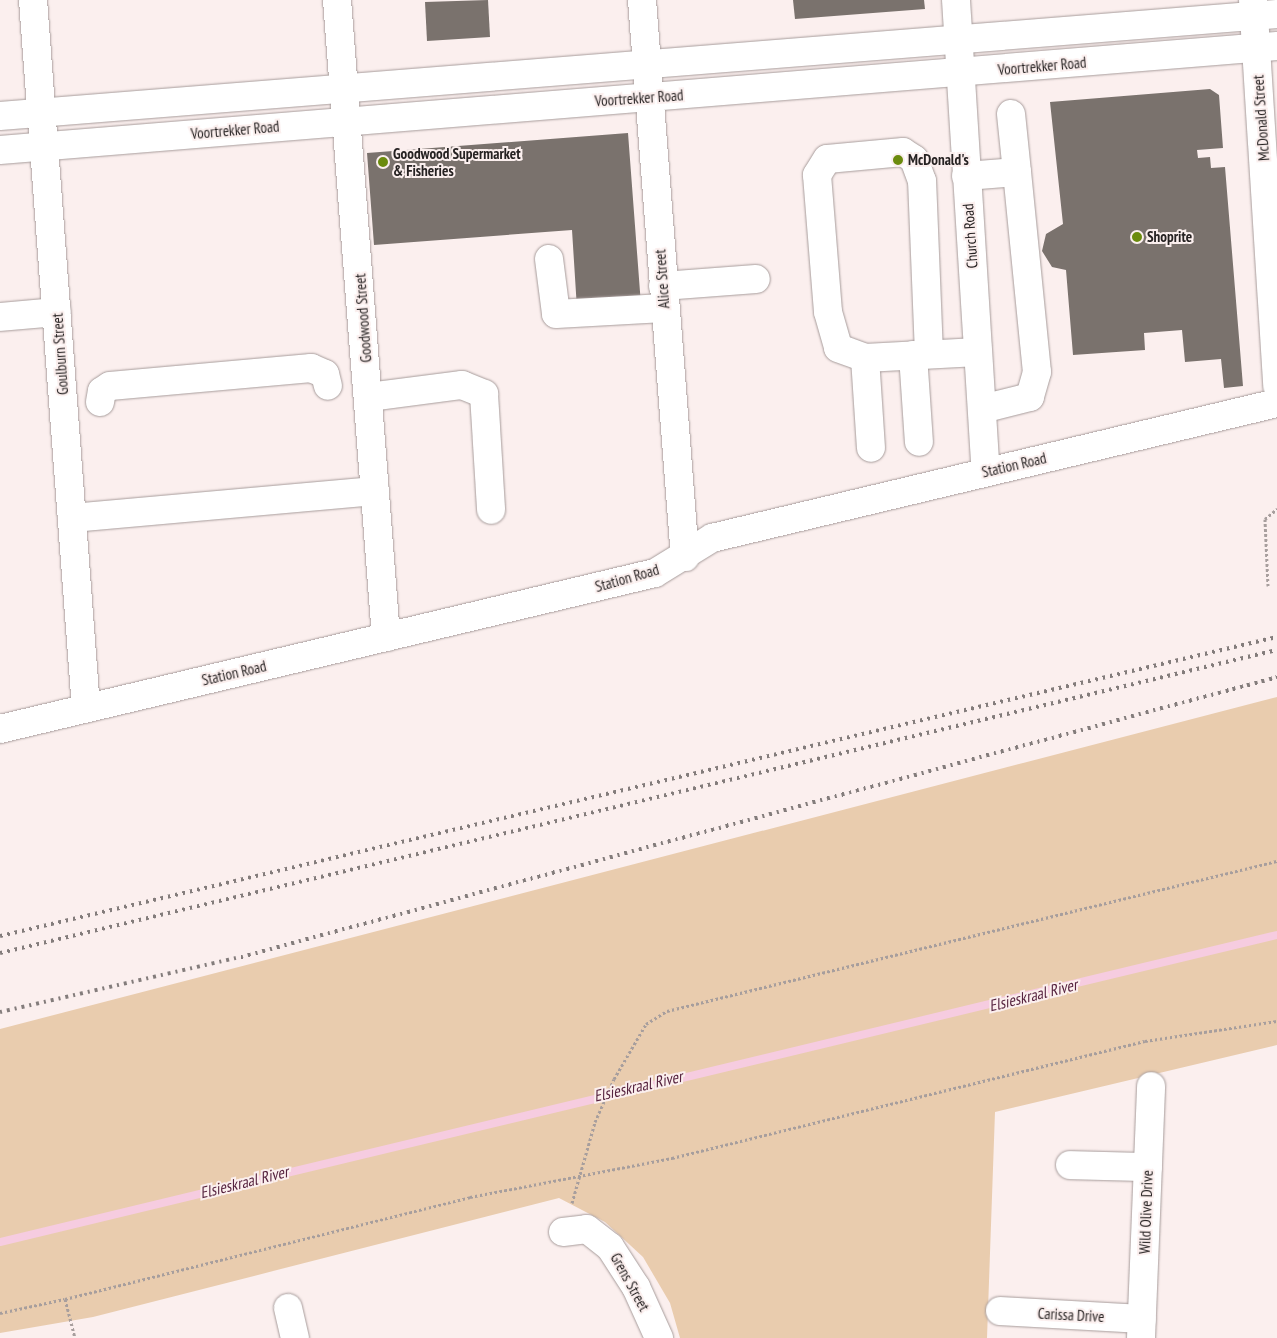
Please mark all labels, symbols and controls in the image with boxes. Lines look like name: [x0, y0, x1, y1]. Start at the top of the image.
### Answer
street label: Voortrekker Road: [997, 53, 1087, 79]
street label: McDonald Street: [1249, 74, 1273, 162]
street label: Voortrekker Road: [594, 86, 684, 110]
street label: Voortrekker Road: [190, 117, 280, 143]
place label: Goodwood Supermarket & Fisheries: [393, 144, 521, 179]
place label: McDonald's: [908, 151, 969, 169]
marker: McDonald's: [892, 154, 904, 166]
marker: Goodwood Supermarket & Fisheries: [377, 156, 389, 168]
street label: Church Road: [959, 203, 981, 269]
place label: Shoprite: [1147, 228, 1192, 246]
marker: Shoprite: [1131, 231, 1143, 243]
street label: Alice Street: [651, 249, 673, 309]
street label: Goodwood Street: [351, 273, 375, 363]
street label: Goulburn Street: [48, 313, 72, 395]
street label: Station Road: [980, 449, 1048, 481]
street label: Station Road: [593, 560, 661, 596]
street label: Station Road: [200, 657, 268, 689]
water label: Elsieskraal River: [987, 975, 1079, 1015]
water label: Elsieskraal River: [592, 1066, 684, 1106]
water label: Elsieskraal River: [198, 1162, 290, 1202]
street label: Wild Olive Drive: [1136, 1170, 1156, 1254]
street label: Grens Street: [607, 1250, 653, 1314]
street label: Carissa Drive: [1037, 1304, 1105, 1326]

